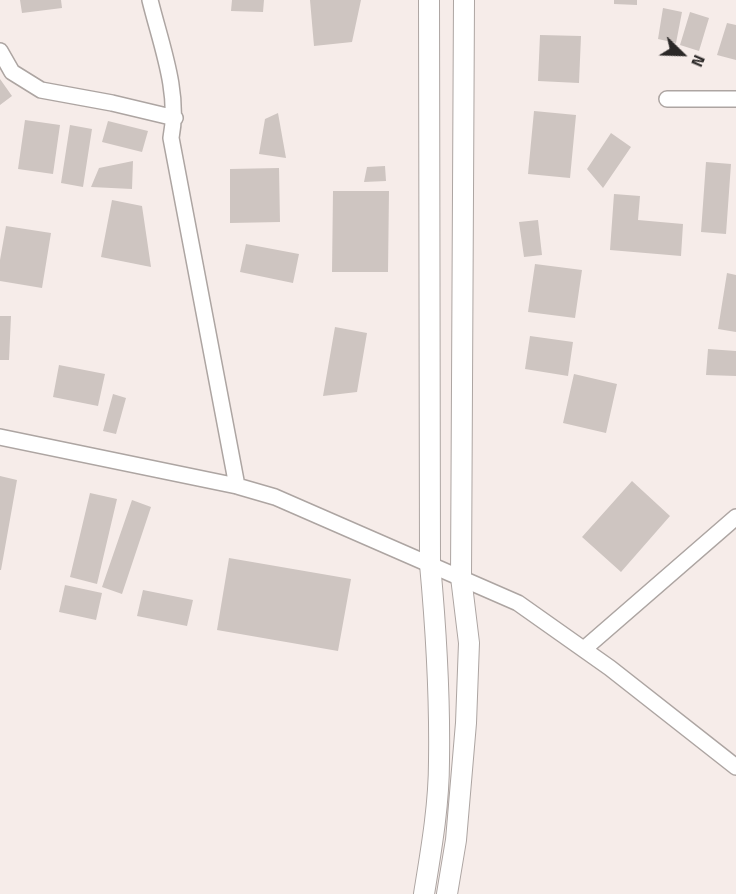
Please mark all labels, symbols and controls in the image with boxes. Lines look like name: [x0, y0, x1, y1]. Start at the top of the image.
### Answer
north arrow: [652, 24, 712, 84]
text: N: [685, 51, 712, 71]

